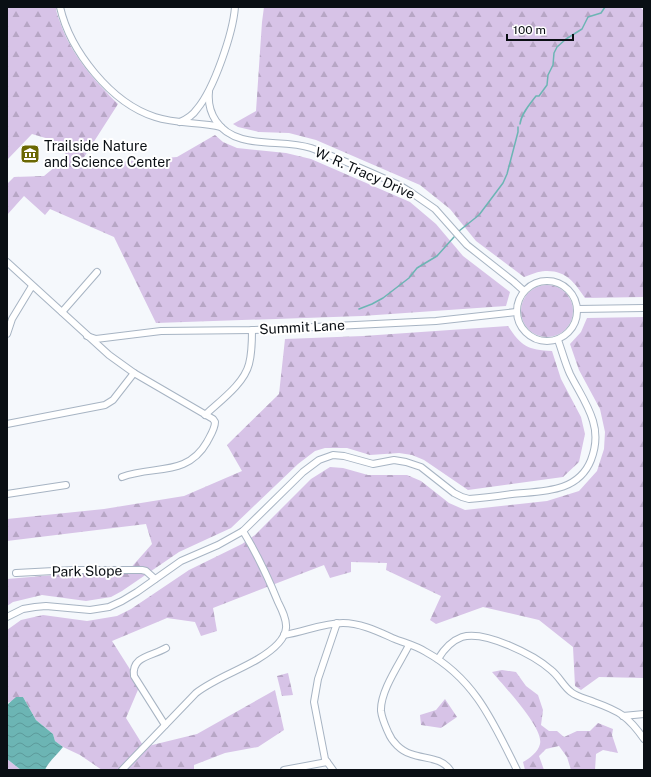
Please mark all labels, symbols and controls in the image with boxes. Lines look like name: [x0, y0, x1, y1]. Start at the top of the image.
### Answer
scale bar: [507, 16, 573, 42]
text: 100 m: [513, 23, 546, 37]
place label: Trailside Nature and Science Center: [44, 138, 171, 170]
museum icon: Trailside Nature and Science Center: [19, 143, 41, 165]
street label: W. R. Tracy Drive: [313, 144, 418, 202]
street label: Summit Lane: [259, 317, 345, 337]
street label: Park Slope: [52, 562, 123, 580]

